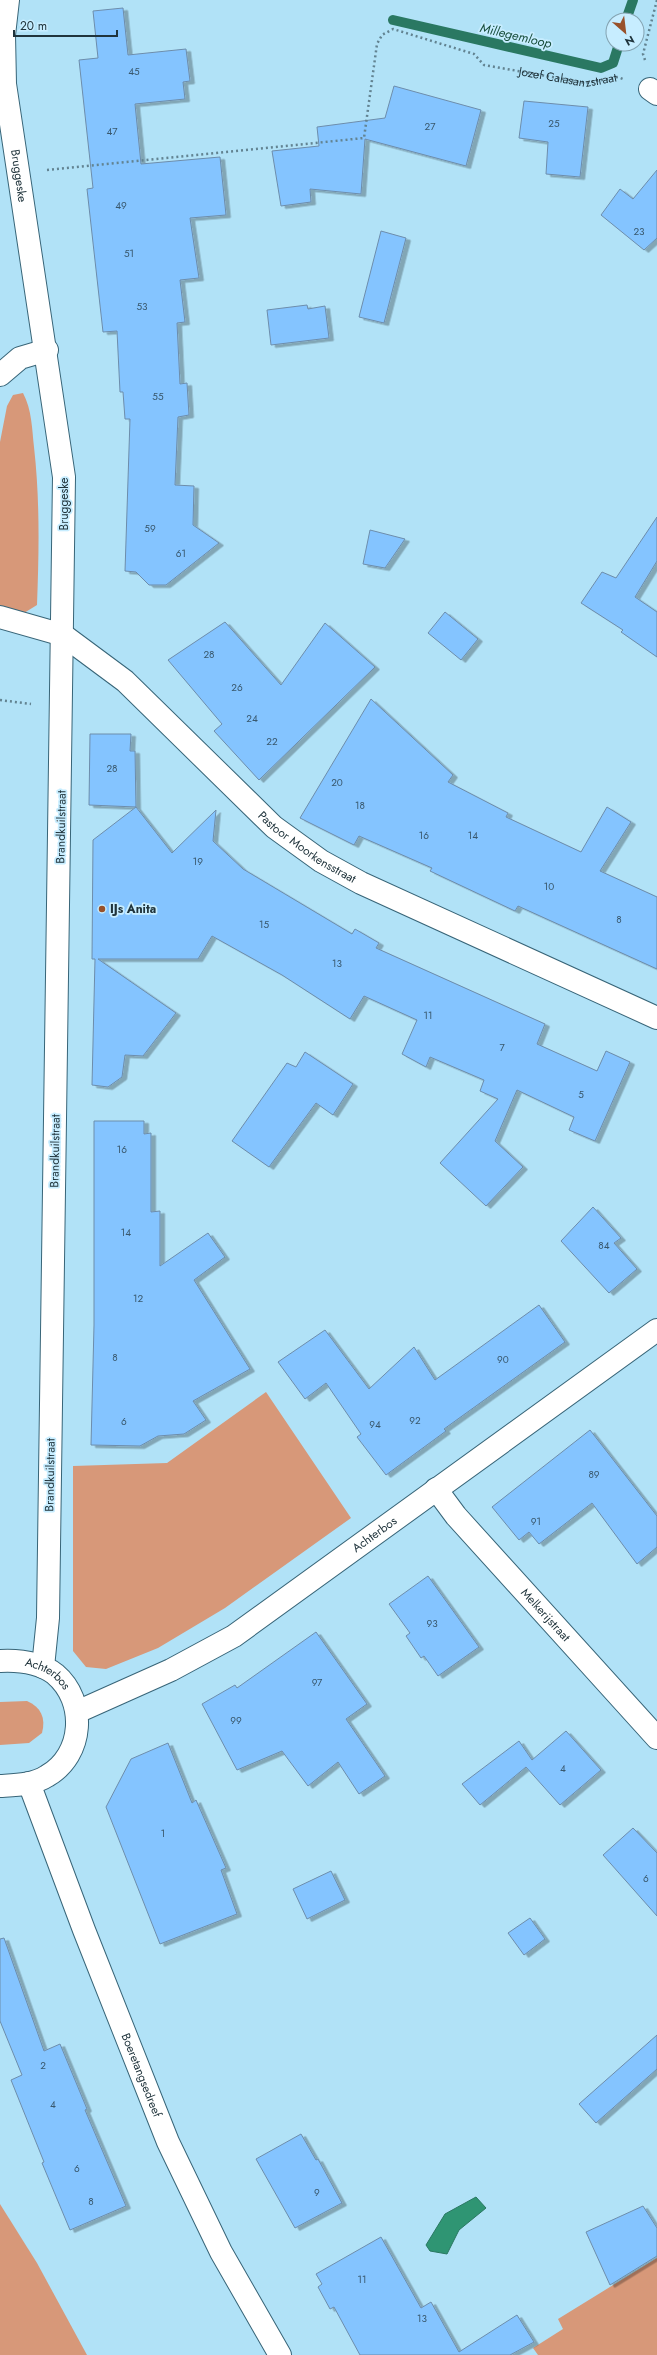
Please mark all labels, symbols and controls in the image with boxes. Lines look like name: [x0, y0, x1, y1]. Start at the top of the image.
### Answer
scale bar: [14, 12, 117, 38]
north arrow: [605, 12, 645, 52]
text: 20 m: [20, 17, 47, 35]
water label: Millegemloop: [478, 18, 554, 53]
text: N: [622, 32, 637, 50]
street label: Jozef Calasanzstraat: [515, 62, 618, 92]
house number: 45: [128, 64, 140, 79]
house number: 25: [548, 116, 560, 131]
house number: 27: [425, 119, 436, 134]
house number: 47: [106, 124, 118, 139]
street label: Bruggeske: [6, 148, 32, 203]
house number: 49: [115, 198, 127, 213]
house number: 23: [633, 224, 645, 239]
house number: 51: [124, 246, 134, 261]
house number: 53: [136, 299, 148, 314]
house number: 55: [152, 389, 164, 404]
street label: Bruggeske: [55, 477, 73, 531]
house number: 59: [144, 521, 156, 536]
house number: 61: [176, 546, 186, 561]
house number: 28: [203, 647, 215, 662]
house number: 26: [231, 680, 243, 695]
house number: 24: [246, 711, 258, 726]
house number: 22: [266, 734, 278, 749]
house number: 28: [106, 761, 118, 776]
house number: 20: [331, 775, 343, 790]
street label: Brandkuilstraat: [51, 790, 71, 864]
house number: 18: [355, 798, 365, 813]
street label: Pastoor Moorkensstraat: [254, 807, 359, 888]
house number: 16: [419, 828, 429, 843]
house number: 14: [468, 828, 478, 843]
house number: 19: [193, 854, 203, 869]
house number: 10: [544, 879, 554, 894]
place label: IJs Anita: [110, 900, 156, 918]
marker: IJs Anita: [97, 904, 107, 914]
house number: 8: [616, 912, 622, 927]
house number: 15: [259, 917, 269, 932]
house number: 13: [332, 956, 343, 971]
house number: 11: [424, 1008, 433, 1023]
house number: 7: [499, 1040, 505, 1055]
house number: 5: [578, 1087, 584, 1102]
street label: Brandkuilstraat: [45, 1114, 65, 1188]
house number: 16: [117, 1142, 127, 1157]
house number: 14: [121, 1225, 131, 1240]
house number: 84: [598, 1238, 610, 1253]
house number: 12: [133, 1291, 143, 1306]
house number: 8: [112, 1350, 118, 1365]
house number: 90: [497, 1352, 509, 1367]
house number: 92: [409, 1413, 421, 1428]
house number: 6: [121, 1414, 127, 1429]
house number: 94: [369, 1417, 381, 1432]
street label: Brandkuilstraat: [40, 1438, 60, 1512]
house number: 89: [588, 1467, 600, 1482]
street label: Achterbos: [348, 1512, 401, 1557]
house number: 91: [531, 1514, 541, 1529]
street label: Melkerijstraat: [517, 1584, 575, 1646]
house number: 93: [426, 1616, 438, 1631]
street label: Achterbos: [23, 1653, 75, 1694]
house number: 97: [312, 1675, 323, 1690]
house number: 99: [230, 1713, 242, 1728]
house number: 4: [560, 1761, 566, 1776]
house number: 1: [161, 1826, 165, 1841]
house number: 6: [643, 1871, 649, 1886]
street label: Boeretangsedreef: [117, 2030, 166, 2120]
house number: 2: [40, 2058, 46, 2073]
house number: 4: [50, 2097, 56, 2112]
house number: 6: [74, 2161, 80, 2176]
house number: 9: [314, 2185, 320, 2200]
house number: 8: [88, 2194, 94, 2209]
house number: 11: [358, 2272, 367, 2287]
house number: 13: [417, 2311, 428, 2326]

